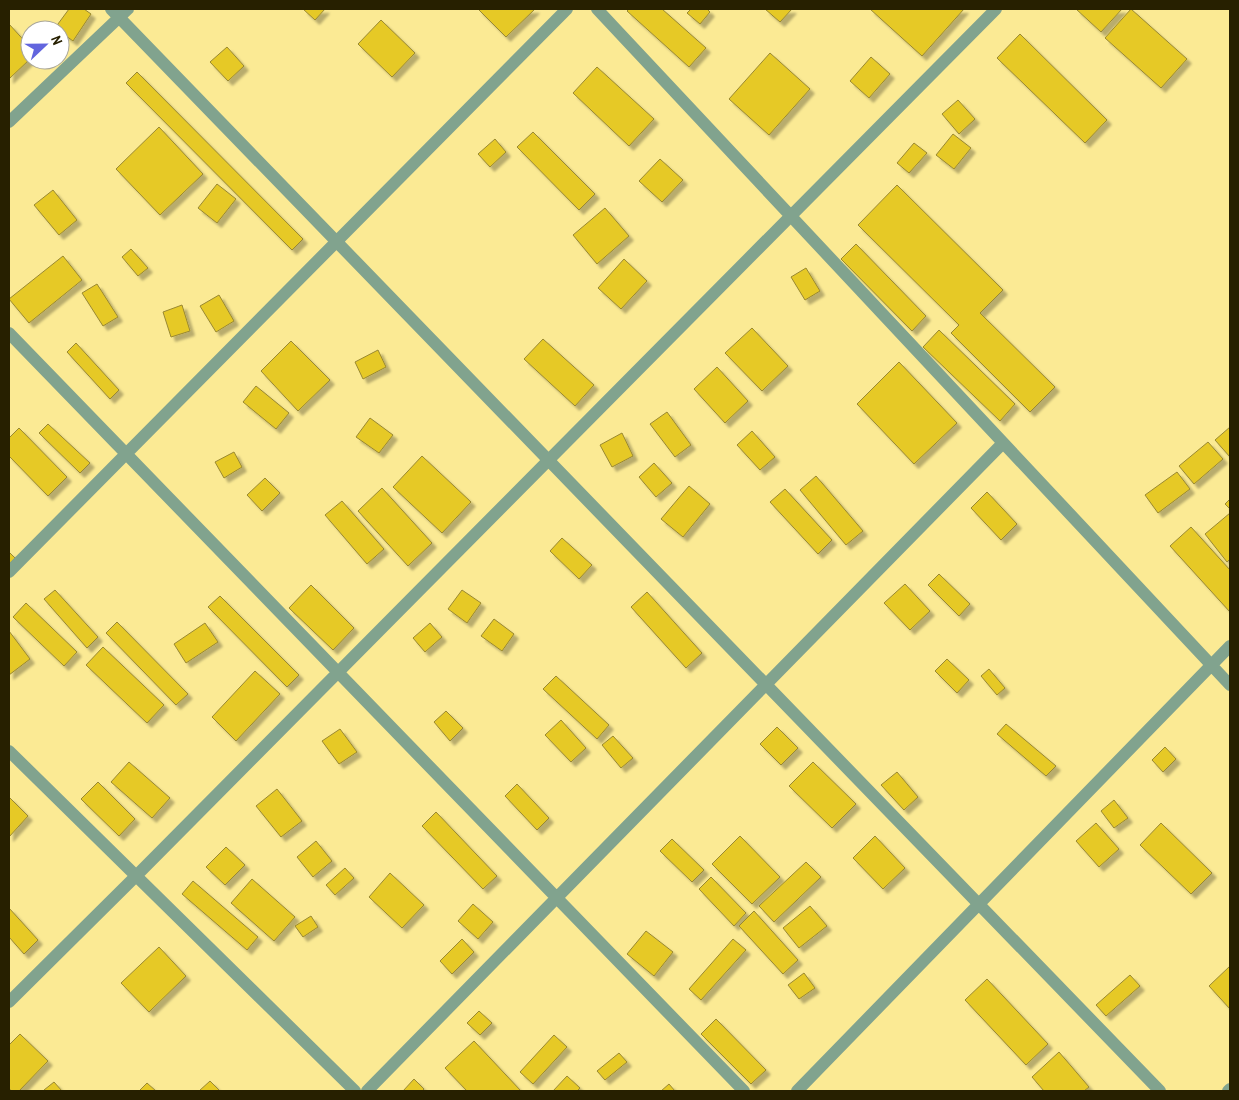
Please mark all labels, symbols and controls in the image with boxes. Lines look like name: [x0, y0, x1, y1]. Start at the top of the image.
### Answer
north arrow: [20, 20, 70, 70]
text: N: [47, 33, 67, 47]

